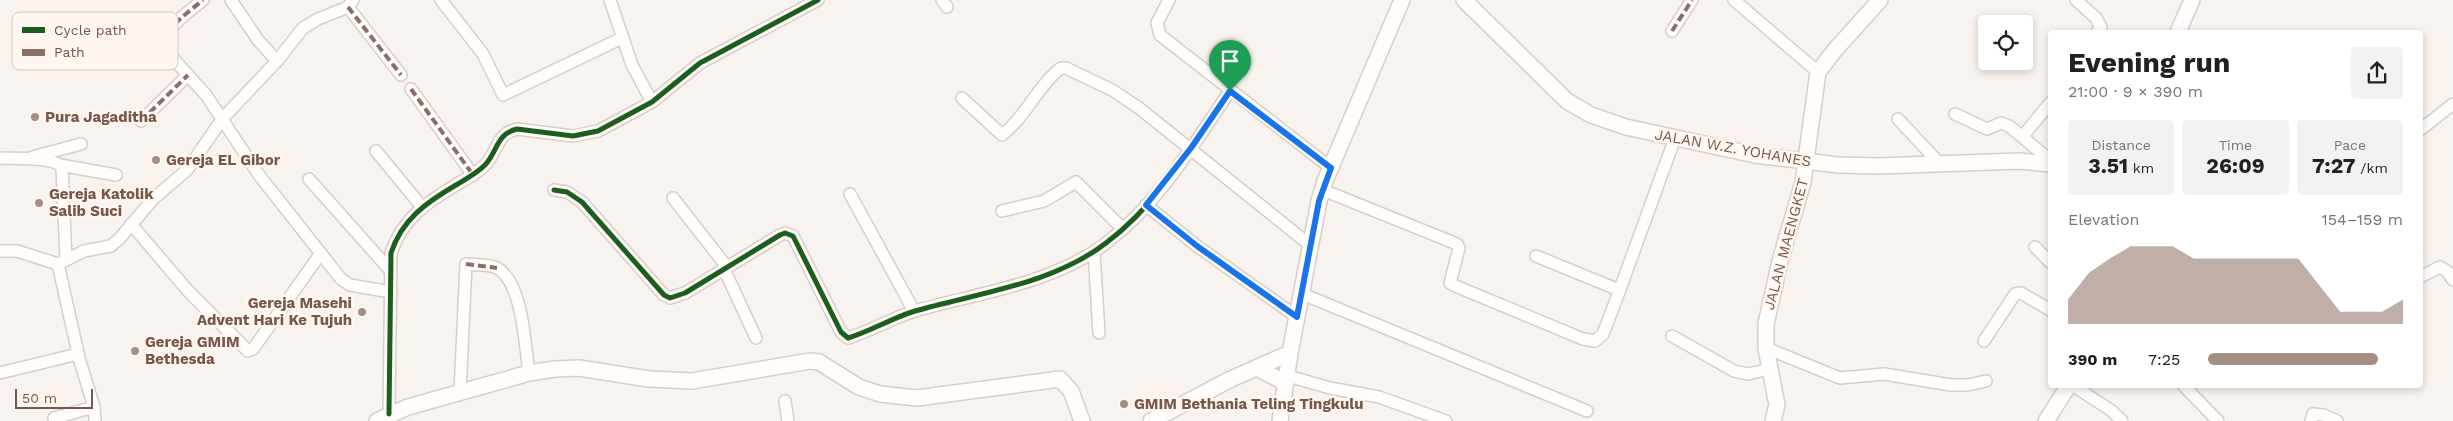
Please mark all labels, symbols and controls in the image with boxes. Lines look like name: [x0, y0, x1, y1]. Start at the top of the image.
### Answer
legend: [12, 12, 178, 70]
map controls: [1978, 15, 2033, 70]
button: locate: [1978, 15, 2033, 70]
text: Cycle path: [54, 22, 127, 38]
pin: [1209, 40, 1251, 91]
text: Path: [54, 44, 85, 60]
text: Evening run: [2068, 46, 2230, 79]
icon: arrive: [1216, 47, 1244, 75]
button: share: [2351, 47, 2403, 99]
text: 21:00 · 9 × 390 m: [2068, 82, 2203, 101]
place label: Pura Jagaditha: [45, 108, 157, 126]
marker: Pura Jagaditha: [29, 111, 41, 123]
street label: JALAN W.Z. YOHANES: [1653, 125, 1813, 171]
text: Distance: [2091, 137, 2151, 153]
text: Time: [2219, 137, 2252, 153]
text: Pace: [2334, 137, 2366, 153]
place label: Gereja EL Gibor: [166, 151, 281, 169]
text: 3.51: [2088, 153, 2128, 178]
text: 26:09: [2206, 153, 2265, 178]
text: 7:27: [2312, 153, 2356, 178]
marker: Gereja EL Gibor: [150, 154, 162, 166]
text: km: [2128, 160, 2154, 176]
text: /km: [2356, 160, 2388, 176]
street label: JALAN MAENGKET: [1760, 176, 1812, 312]
place label: Gereja Katolik Salib Suci: [49, 185, 154, 220]
marker: Gereja Katolik Salib Suci: [33, 197, 45, 209]
text: Elevation: [2068, 210, 2139, 229]
text: 154–159 m: [2322, 210, 2403, 229]
place label: Gereja Masehi Advent Hari Ke Tujuh: [197, 294, 352, 329]
marker: Gereja Masehi Advent Hari Ke Tujuh: [356, 306, 368, 318]
place label: Gereja GMIM Bethesda: [145, 333, 240, 368]
marker: Gereja GMIM Bethesda: [129, 345, 141, 357]
text: 390 m: [2068, 350, 2117, 369]
text: 7:25: [2148, 350, 2180, 369]
scale bar: [15, 386, 92, 409]
text: 50 m: [22, 390, 57, 406]
place label: GMIM Bethania Teling Tingkulu: [1134, 395, 1364, 413]
marker: GMIM Bethania Teling Tingkulu: [1118, 398, 1130, 410]

